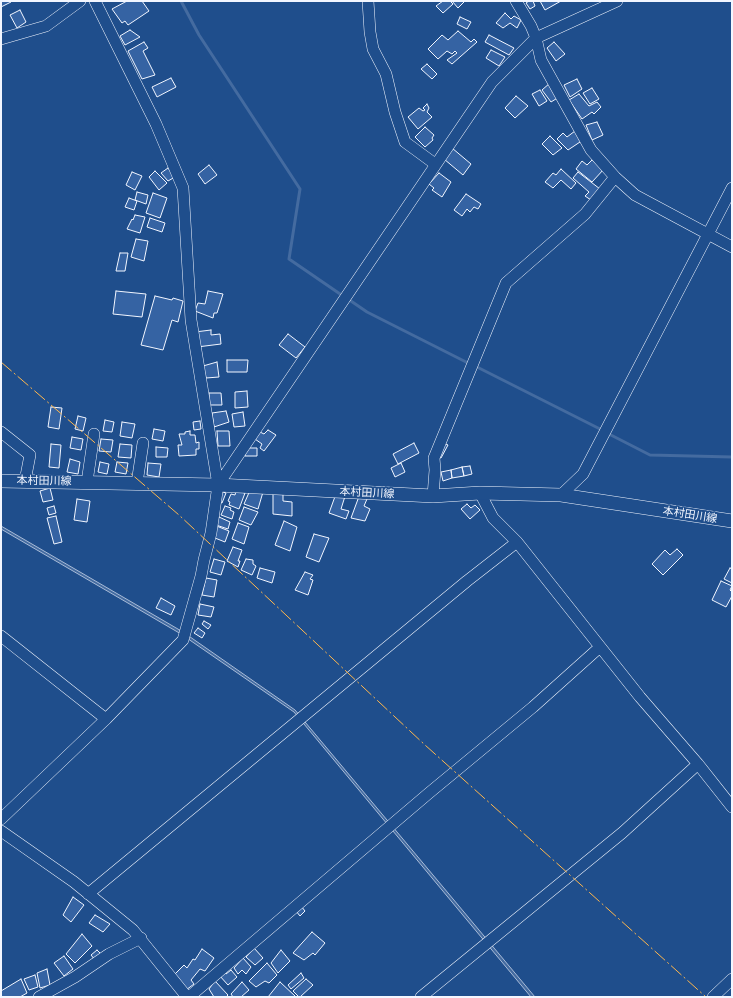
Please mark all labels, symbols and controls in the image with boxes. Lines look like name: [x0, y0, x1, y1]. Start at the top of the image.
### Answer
street label: 本村田川線: [16, 474, 72, 488]
street label: 本村田川線: [339, 485, 395, 501]
street label: 本村田川線: [662, 504, 718, 526]

